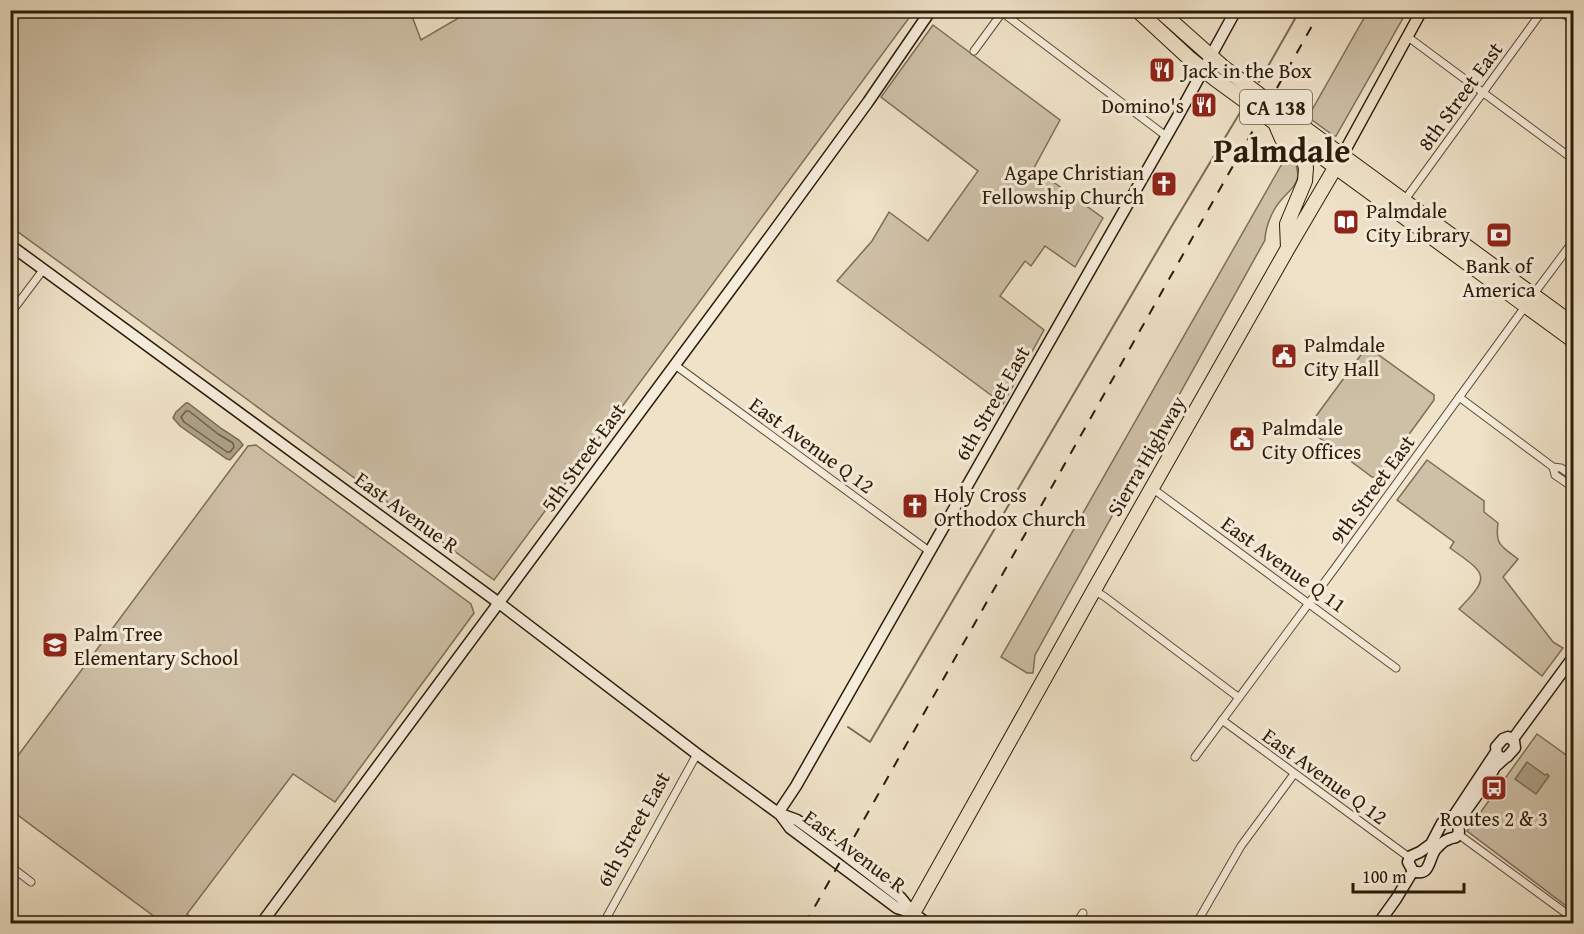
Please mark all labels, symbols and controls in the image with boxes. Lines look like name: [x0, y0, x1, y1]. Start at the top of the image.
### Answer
street label: 8th Street East: [1410, 35, 1510, 157]
restaurant icon: Jack in the Box: [1147, 55, 1177, 85]
place label: Jack in the Box: [1179, 55, 1312, 86]
place label: Domino's: [1101, 90, 1184, 121]
restaurant icon: Domino's: [1189, 90, 1219, 120]
road number: CA 138: [1240, 90, 1312, 124]
district label: Palmdale: [1214, 126, 1350, 174]
place label: Agape Christian Fellowship Church: [982, 157, 1144, 212]
church icon: Agape Christian Fellowship Church: [1149, 169, 1179, 199]
place label: Palmdale City Library: [1366, 195, 1471, 250]
library icon: Palmdale City Library: [1331, 207, 1361, 237]
bank icon: Bank of America: [1484, 220, 1514, 250]
place label: Bank of America: [1462, 250, 1536, 305]
place label: Palmdale City Hall: [1304, 329, 1385, 384]
street label: 6th Street East: [947, 339, 1038, 466]
public building icon: Palmdale City Hall: [1269, 341, 1299, 371]
street label: East Avenue Q 12: [743, 389, 881, 501]
street label: Sierra Highway: [1099, 389, 1193, 522]
street label: 5th Street East: [533, 396, 633, 518]
place label: Palmdale City Offices: [1262, 412, 1361, 467]
public building icon: Palmdale City Offices: [1227, 424, 1257, 454]
street label: 9th Street East: [1322, 428, 1422, 550]
street label: East Avenue R: [348, 464, 466, 561]
place label: Holy Cross Orthodox Church: [934, 479, 1086, 534]
church icon: Holy Cross Orthodox Church: [900, 491, 930, 521]
street label: East Avenue Q 11: [1215, 508, 1353, 620]
place label: Palm Tree Elementary School: [74, 618, 239, 673]
school or university icon: Palm Tree Elementary School: [40, 630, 70, 660]
street label: East Avenue Q 12: [1256, 720, 1394, 832]
street label: 6th Street East: [588, 765, 678, 892]
bus stop icon: Routes 2 & 3: [1479, 773, 1509, 803]
street label: East Avenue R: [797, 802, 914, 901]
place label: Routes 2 & 3: [1440, 803, 1548, 834]
scale bar: [1353, 856, 1464, 894]
text: 100 m: [1362, 863, 1407, 890]

